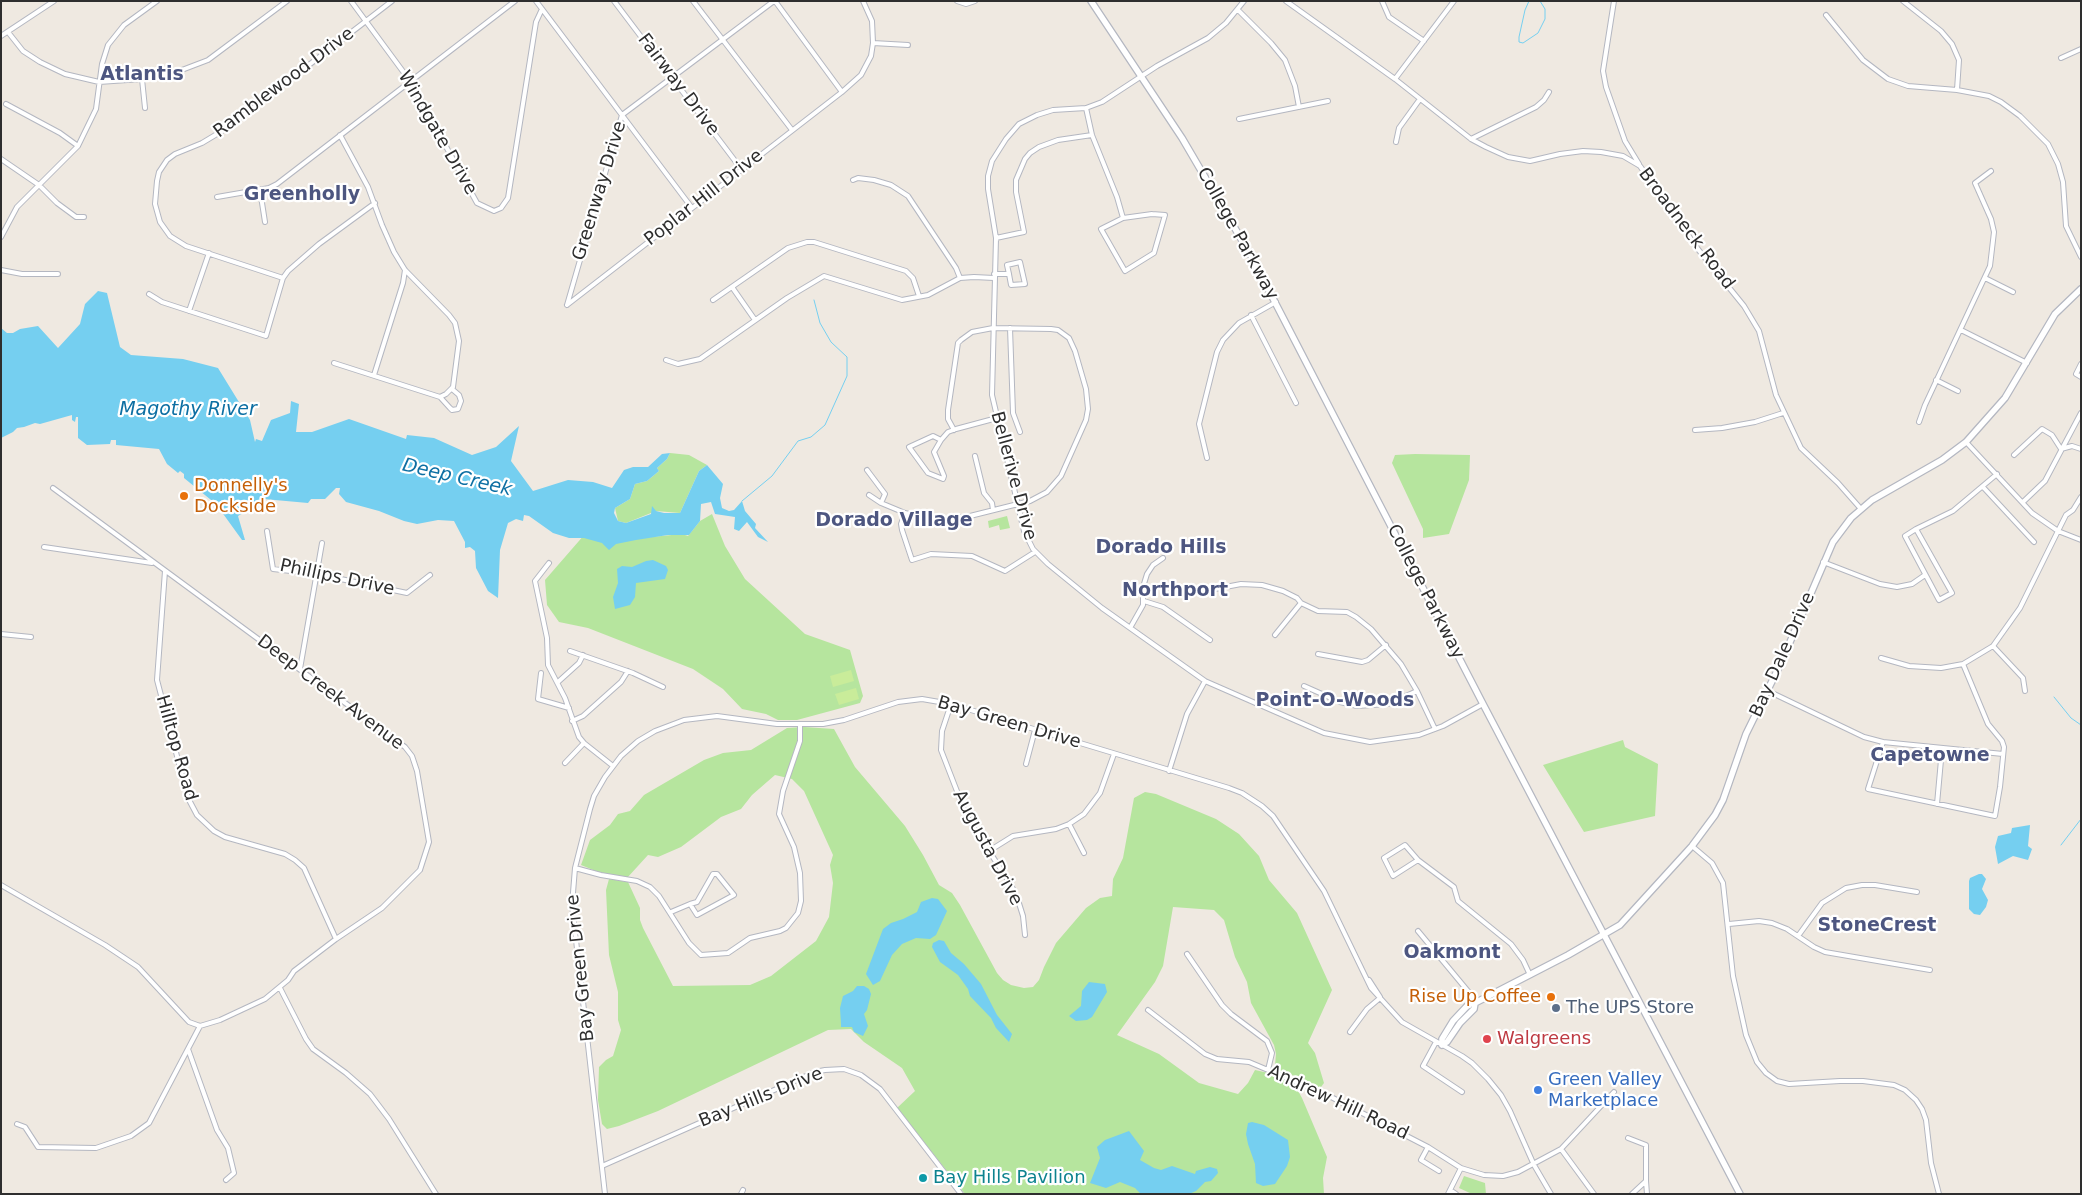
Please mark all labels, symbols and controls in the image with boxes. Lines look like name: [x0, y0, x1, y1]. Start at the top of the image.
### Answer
street label: Ramblewood Drive: [210, 23, 358, 143]
street label: Fairway Drive: [633, 30, 723, 140]
district label: Atlantis: [100, 64, 184, 86]
street label: Windgate Drive: [393, 67, 481, 199]
street label: Greenway Drive: [569, 119, 631, 263]
street label: Poplar Hill Drive: [641, 145, 767, 251]
street label: College Parkway: [1192, 164, 1282, 304]
street label: Broadneck Road: [1633, 164, 1739, 294]
district label: Greenholly: [244, 184, 360, 206]
water label: Magothy River: [119, 399, 257, 421]
street label: Bellerive Drive: [985, 409, 1041, 543]
water label: Deep Creek: [400, 454, 514, 502]
place label: Donnelly's Dockside: [194, 475, 288, 518]
marker: Donnelly's Dockside: [178, 490, 190, 502]
district label: Dorado Village: [815, 510, 973, 532]
street label: College Parkway: [1382, 521, 1468, 663]
district label: Dorado Hills: [1095, 537, 1227, 559]
street label: Phillips Drive: [278, 555, 396, 601]
district label: Northport: [1122, 580, 1228, 602]
street label: Bay Dale Drive: [1746, 589, 1820, 721]
street label: Deep Creek Avenue: [252, 631, 408, 755]
district label: Point-O-Woods: [1256, 690, 1414, 712]
street label: Bay Green Drive: [935, 692, 1083, 754]
street label: Hilltop Road: [151, 693, 201, 803]
district label: Capetowne: [1870, 745, 1990, 767]
street label: Augusta Drive: [947, 787, 1027, 909]
street label: Bay Green Drive: [563, 893, 599, 1043]
district label: StoneCrest: [1818, 915, 1936, 937]
district label: Oakmont: [1403, 942, 1501, 964]
place label: Rise Up Coffee: [1409, 986, 1541, 1008]
marker: Rise Up Coffee: [1545, 991, 1557, 1003]
place label: The UPS Store: [1566, 997, 1694, 1019]
marker: The UPS Store: [1550, 1002, 1562, 1014]
place label: Walgreens: [1497, 1028, 1591, 1050]
marker: Walgreens: [1481, 1033, 1493, 1045]
street label: Andrew Hill Road: [1264, 1061, 1412, 1145]
street label: Bay Hills Drive: [696, 1063, 826, 1133]
place label: Green Valley Marketplace: [1548, 1069, 1662, 1112]
marker: Green Valley Marketplace: [1532, 1084, 1544, 1096]
place label: Bay Hills Pavilion: [933, 1167, 1086, 1189]
marker: Bay Hills Pavilion: [917, 1172, 929, 1184]

